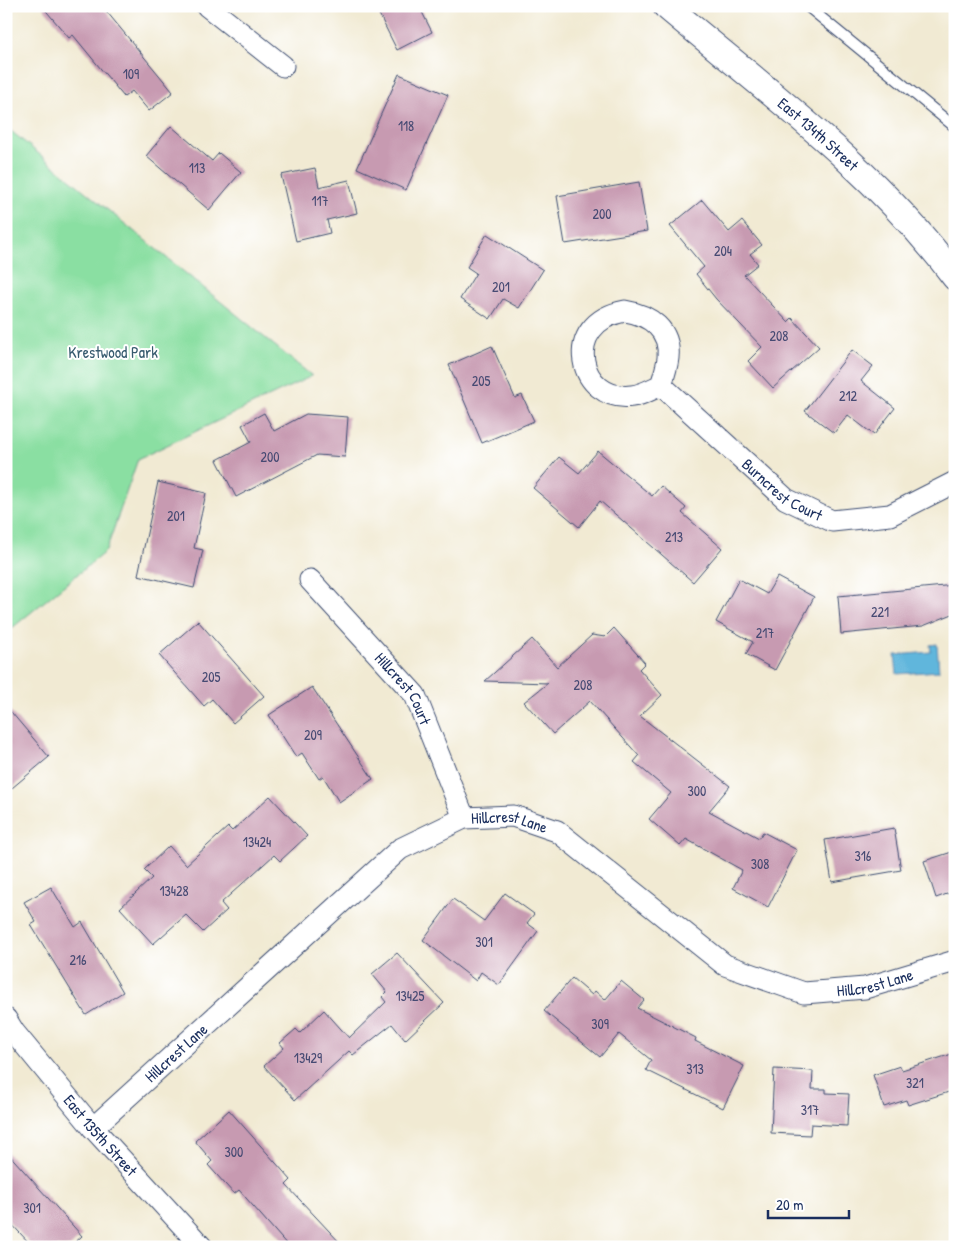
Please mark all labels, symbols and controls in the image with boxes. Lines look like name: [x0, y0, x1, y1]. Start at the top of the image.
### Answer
house number: 109: [123, 64, 139, 83]
street label: East 134th Street: [773, 92, 864, 176]
house number: 118: [398, 116, 414, 135]
house number: 113: [189, 158, 205, 177]
house number: 117: [311, 191, 329, 210]
house number: 200: [592, 204, 612, 223]
house number: 204: [714, 241, 732, 260]
house number: 201: [492, 277, 510, 296]
house number: 208: [770, 326, 788, 345]
park label: Krestwood Park: [68, 341, 158, 363]
house number: 205: [472, 371, 490, 390]
house number: 212: [839, 386, 858, 405]
house number: 200: [260, 447, 280, 466]
street label: Burncrest Court: [737, 453, 827, 526]
house number: 201: [167, 506, 185, 525]
house number: 213: [665, 527, 683, 546]
house number: 221: [871, 602, 889, 621]
house number: 217: [756, 623, 774, 642]
street label: Hillcrest Court: [370, 647, 437, 728]
house number: 205: [202, 667, 220, 686]
house number: 208: [574, 675, 592, 694]
house number: 209: [304, 725, 322, 744]
house number: 300: [688, 781, 706, 800]
street label: Hillcrest Lane: [471, 805, 551, 838]
house number: 13424: [243, 832, 271, 851]
house number: 316: [855, 846, 872, 865]
house number: 308: [751, 854, 769, 873]
house number: 13428: [159, 881, 189, 900]
house number: 301: [475, 932, 493, 951]
house number: 216: [69, 950, 87, 969]
street label: Hillcrest Lane: [836, 963, 916, 1001]
house number: 13425: [395, 986, 425, 1005]
house number: 309: [591, 1014, 609, 1033]
street label: Hillcrest Lane: [140, 1018, 213, 1087]
house number: 13429: [294, 1048, 322, 1067]
house number: 313: [686, 1059, 704, 1078]
house number: 321: [906, 1073, 924, 1092]
street label: East 135th Street: [59, 1090, 143, 1181]
house number: 317: [801, 1100, 819, 1119]
house number: 300: [225, 1142, 243, 1161]
scale bar: [768, 1188, 850, 1220]
text: 20 m: [776, 1194, 803, 1215]
house number: 301: [23, 1198, 41, 1217]

